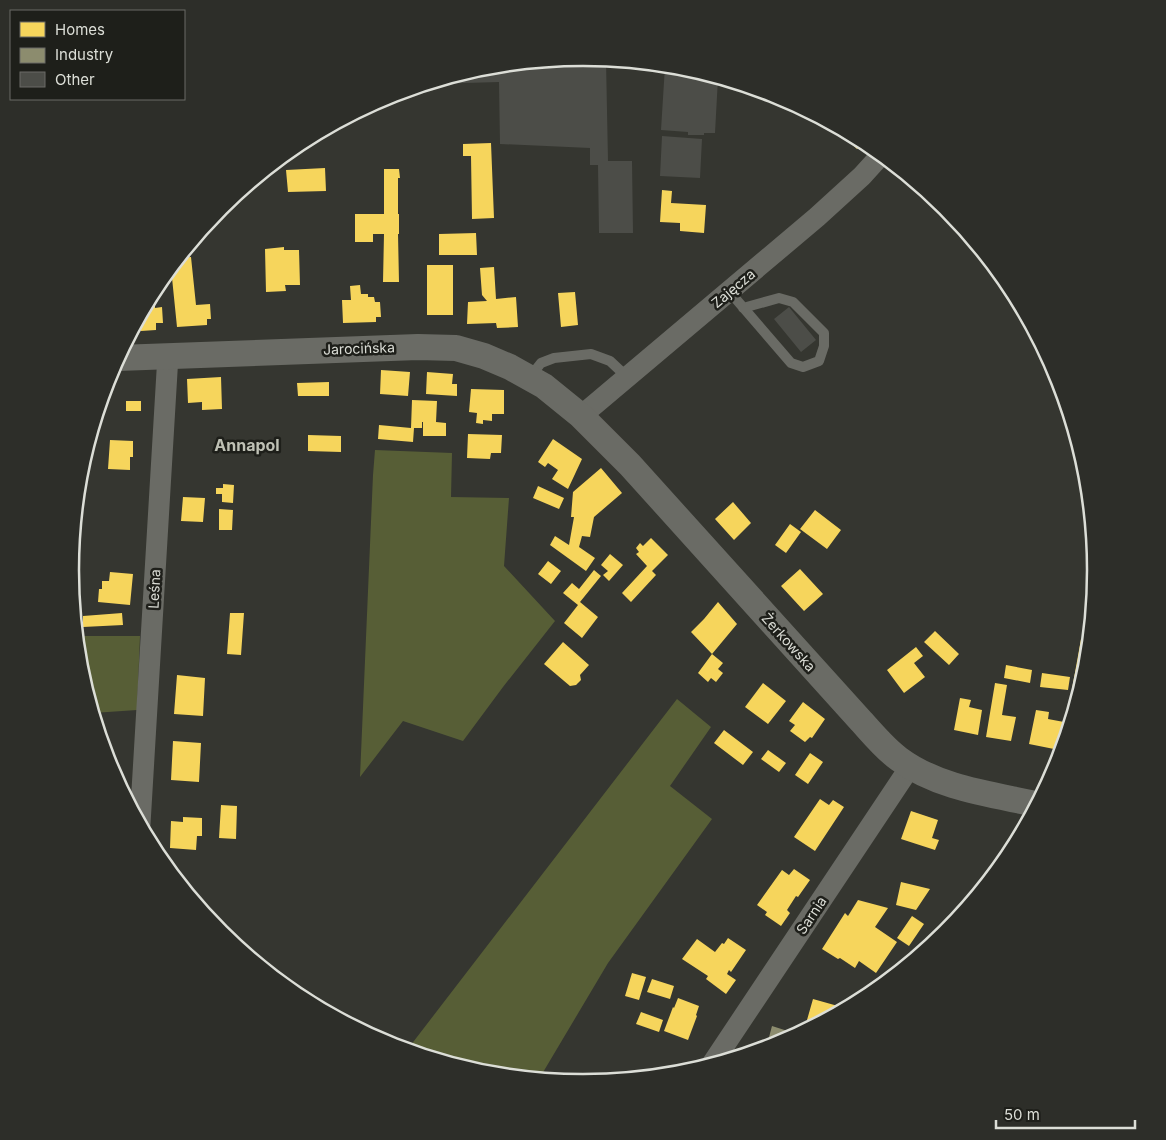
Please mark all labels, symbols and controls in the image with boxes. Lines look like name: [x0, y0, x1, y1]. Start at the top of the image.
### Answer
legend: [10, 10, 185, 100]
text: Homes: [55, 20, 105, 39]
text: Industry: [55, 45, 114, 64]
text: Other: [55, 70, 95, 89]
street label: Zajęcza: [708, 265, 758, 311]
street label: Jarocińska: [323, 338, 395, 358]
district label: Annapol: [214, 435, 280, 455]
street label: Leśna: [144, 569, 164, 609]
street label: Żerkowska: [758, 609, 820, 675]
street label: Sarnia: [792, 893, 830, 937]
scale bar: [996, 1098, 1135, 1130]
text: 50 m: [1004, 1105, 1040, 1124]

